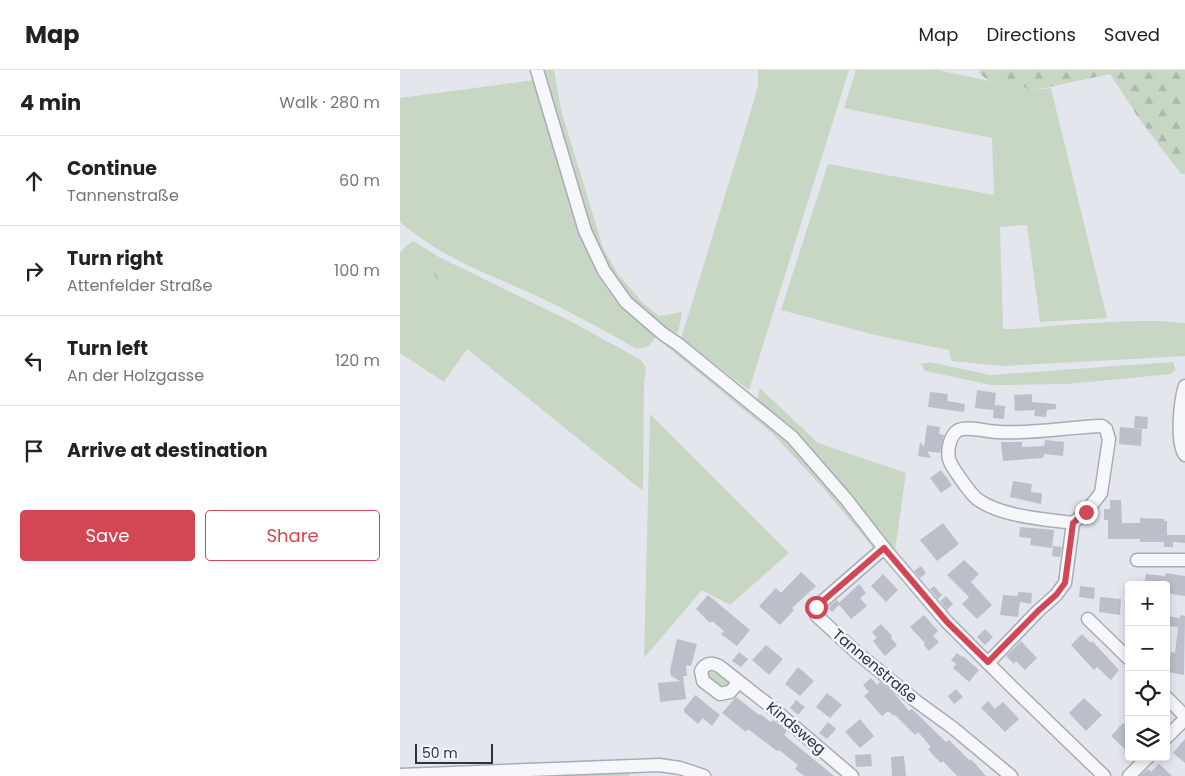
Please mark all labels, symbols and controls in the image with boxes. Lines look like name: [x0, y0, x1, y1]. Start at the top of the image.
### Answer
text: Map: [25, 18, 80, 51]
text: Map: [919, 22, 958, 47]
text: Directions: [986, 22, 1076, 47]
text: Saved: [1104, 22, 1160, 47]
text: 4 min: [20, 88, 81, 117]
text: Walk · 280 m: [279, 91, 380, 114]
text: Continue: [67, 155, 157, 182]
icon: ahead: [20, 167, 48, 195]
text: 60 m: [339, 169, 380, 192]
text: Tannenstraße: [67, 184, 179, 207]
text: Turn right: [67, 245, 163, 272]
icon: right: [20, 257, 48, 285]
text: 100 m: [334, 259, 380, 282]
text: Attenfelder Straße: [67, 274, 213, 297]
text: Turn left: [67, 335, 148, 362]
icon: left: [20, 347, 48, 375]
text: 120 m: [335, 349, 380, 372]
text: An der Holzgasse: [67, 364, 204, 387]
icon: arrive: [20, 437, 48, 465]
text: Arrive at destination: [67, 437, 268, 464]
route end: [1075, 501, 1098, 524]
button: Save: [20, 510, 195, 561]
button: Share: [205, 510, 380, 561]
map controls: [1125, 581, 1170, 761]
button: +: [1125, 581, 1170, 626]
route start: [805, 596, 828, 619]
street label: Tannenstraße: [828, 624, 922, 707]
button: −: [1125, 626, 1170, 671]
button: locate: [1125, 671, 1170, 716]
street label: Kindsweg: [762, 696, 831, 759]
button: layers: [1125, 716, 1170, 761]
scale bar: [415, 741, 492, 764]
text: 50 m: [422, 743, 458, 763]

